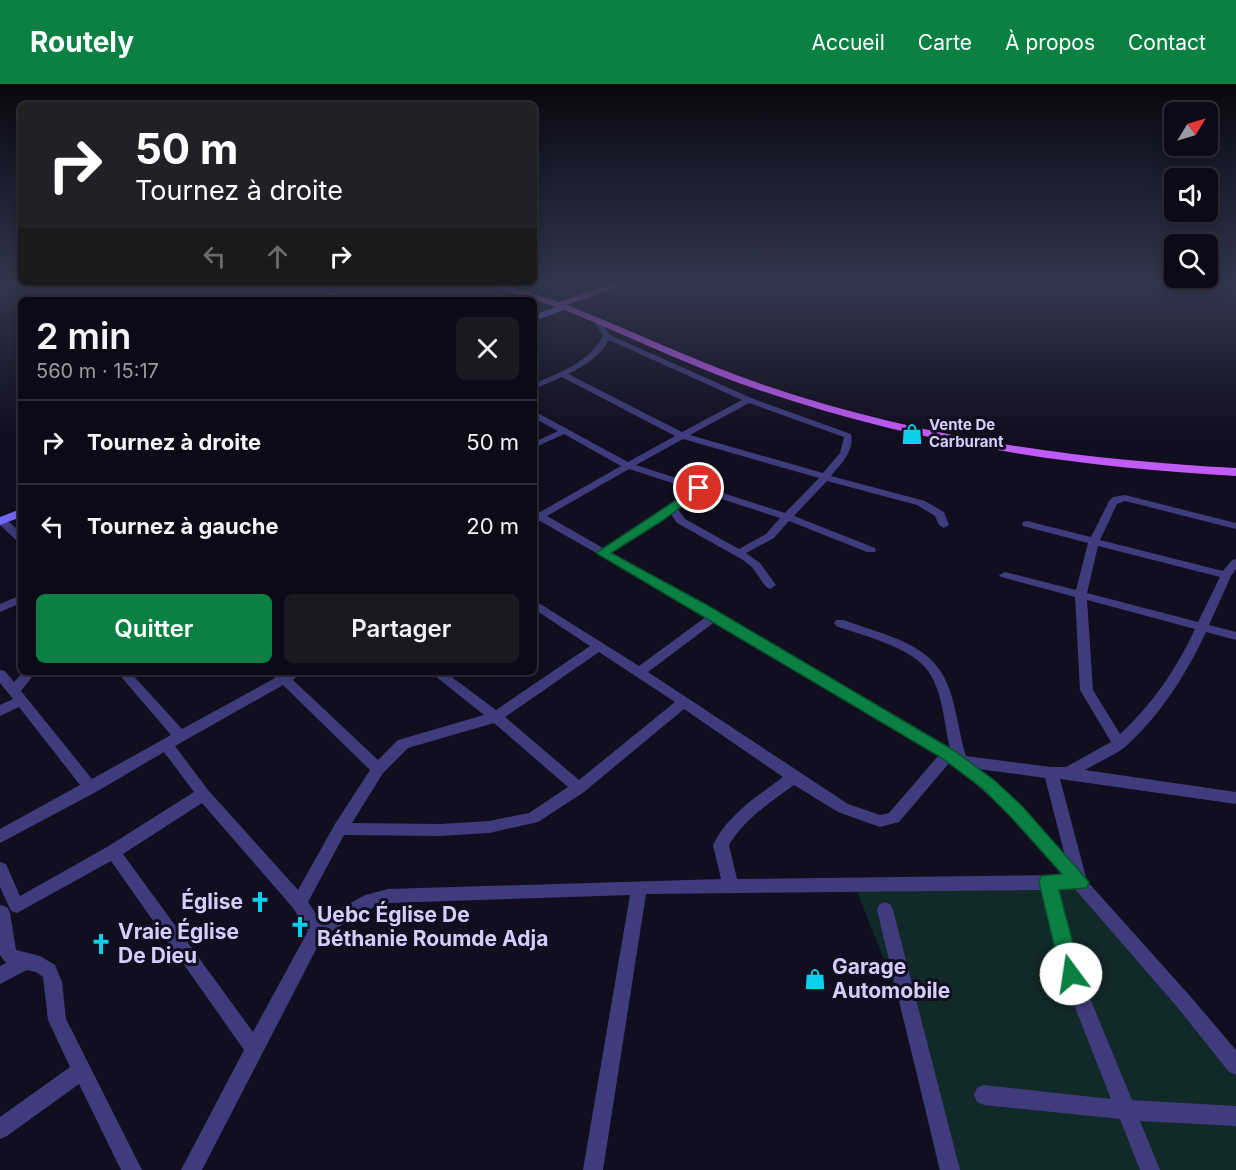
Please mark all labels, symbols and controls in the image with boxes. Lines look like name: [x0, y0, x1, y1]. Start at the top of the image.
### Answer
text: Routely: [30, 25, 134, 59]
text: Accueil: [811, 30, 885, 55]
text: Carte: [918, 30, 972, 55]
text: À propos: [1005, 30, 1095, 55]
text: Contact: [1128, 30, 1206, 55]
north arrow: [1164, 102, 1218, 156]
map controls: [1164, 102, 1218, 288]
text: 50 m: [135, 123, 238, 174]
icon: right: [36, 126, 114, 204]
button: sound: [1164, 168, 1218, 222]
text: Tournez à droite: [135, 174, 343, 207]
button: search: [1164, 234, 1218, 288]
icon: left: [198, 240, 231, 273]
icon: ahead: [261, 240, 294, 273]
icon: right: [324, 240, 357, 273]
text: 2 min: [36, 314, 131, 358]
button: close: [456, 317, 519, 380]
text: 560 m · 15:17: [36, 359, 159, 383]
place label: Vente De Carburant: [929, 415, 1004, 451]
shop icon: Vente De Carburant: [900, 422, 924, 446]
icon: right: [36, 426, 69, 459]
text: Tournez à droite: [87, 429, 261, 455]
text: 50 m: [466, 429, 519, 455]
pin: [673, 462, 724, 513]
icon: arrive: [682, 471, 715, 504]
icon: left: [36, 510, 69, 543]
text: Tournez à gauche: [87, 513, 279, 539]
text: 20 m: [466, 513, 519, 539]
button: Quitter: [36, 594, 272, 663]
button: Partager: [284, 594, 519, 663]
place label: Église: [181, 888, 243, 914]
church icon: Église: [248, 890, 272, 914]
place label: Uebc Église De Béthanie Roumde Adja: [317, 901, 548, 951]
church icon: Uebc Église De Béthanie Roumde Adja: [288, 915, 312, 939]
place label: Vraie Église De Dieu: [118, 918, 239, 968]
church icon: Vraie Église De Dieu: [89, 932, 113, 956]
position arrow: [1039, 942, 1103, 1006]
place label: Garage Automobile: [832, 954, 950, 1003]
shop icon: Garage Automobile: [803, 967, 827, 991]

